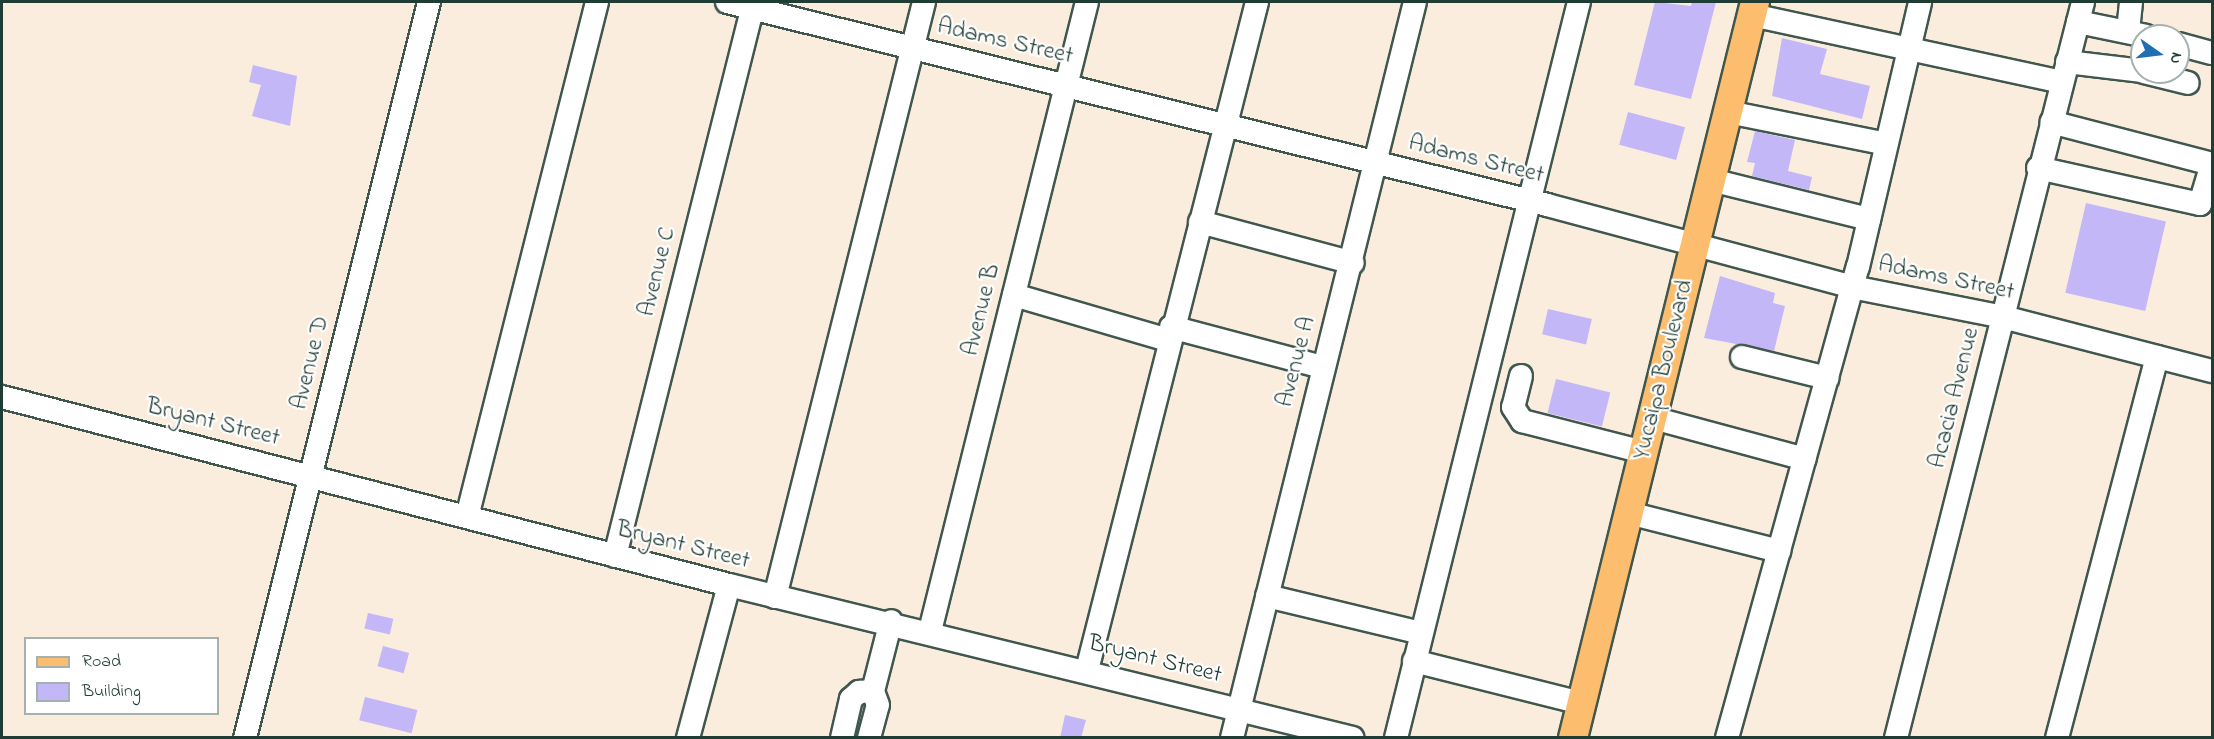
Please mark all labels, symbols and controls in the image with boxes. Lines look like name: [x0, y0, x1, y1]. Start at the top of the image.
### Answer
street label: Adams Street: [934, 12, 1076, 72]
north arrow: [2130, 24, 2190, 84]
text: N: [2163, 50, 2188, 66]
street label: Adams Street: [1405, 129, 1547, 191]
street label: Avenue C: [633, 224, 683, 320]
street label: Adams Street: [1875, 251, 2017, 307]
street label: Avenue B: [957, 261, 1007, 359]
street label: Yucaipa Boulevard: [1628, 277, 1700, 463]
street label: Avenue D: [285, 313, 337, 413]
street label: Avenue A: [1271, 314, 1323, 410]
street label: Acacia Avenue: [1924, 325, 1986, 471]
street label: Bryant Street: [143, 393, 283, 453]
street label: Bryant Street: [613, 516, 753, 576]
street label: Bryant Street: [1085, 630, 1225, 690]
legend: [24, 637, 219, 715]
text: Road: [82, 649, 121, 675]
text: Building: [82, 679, 141, 705]

